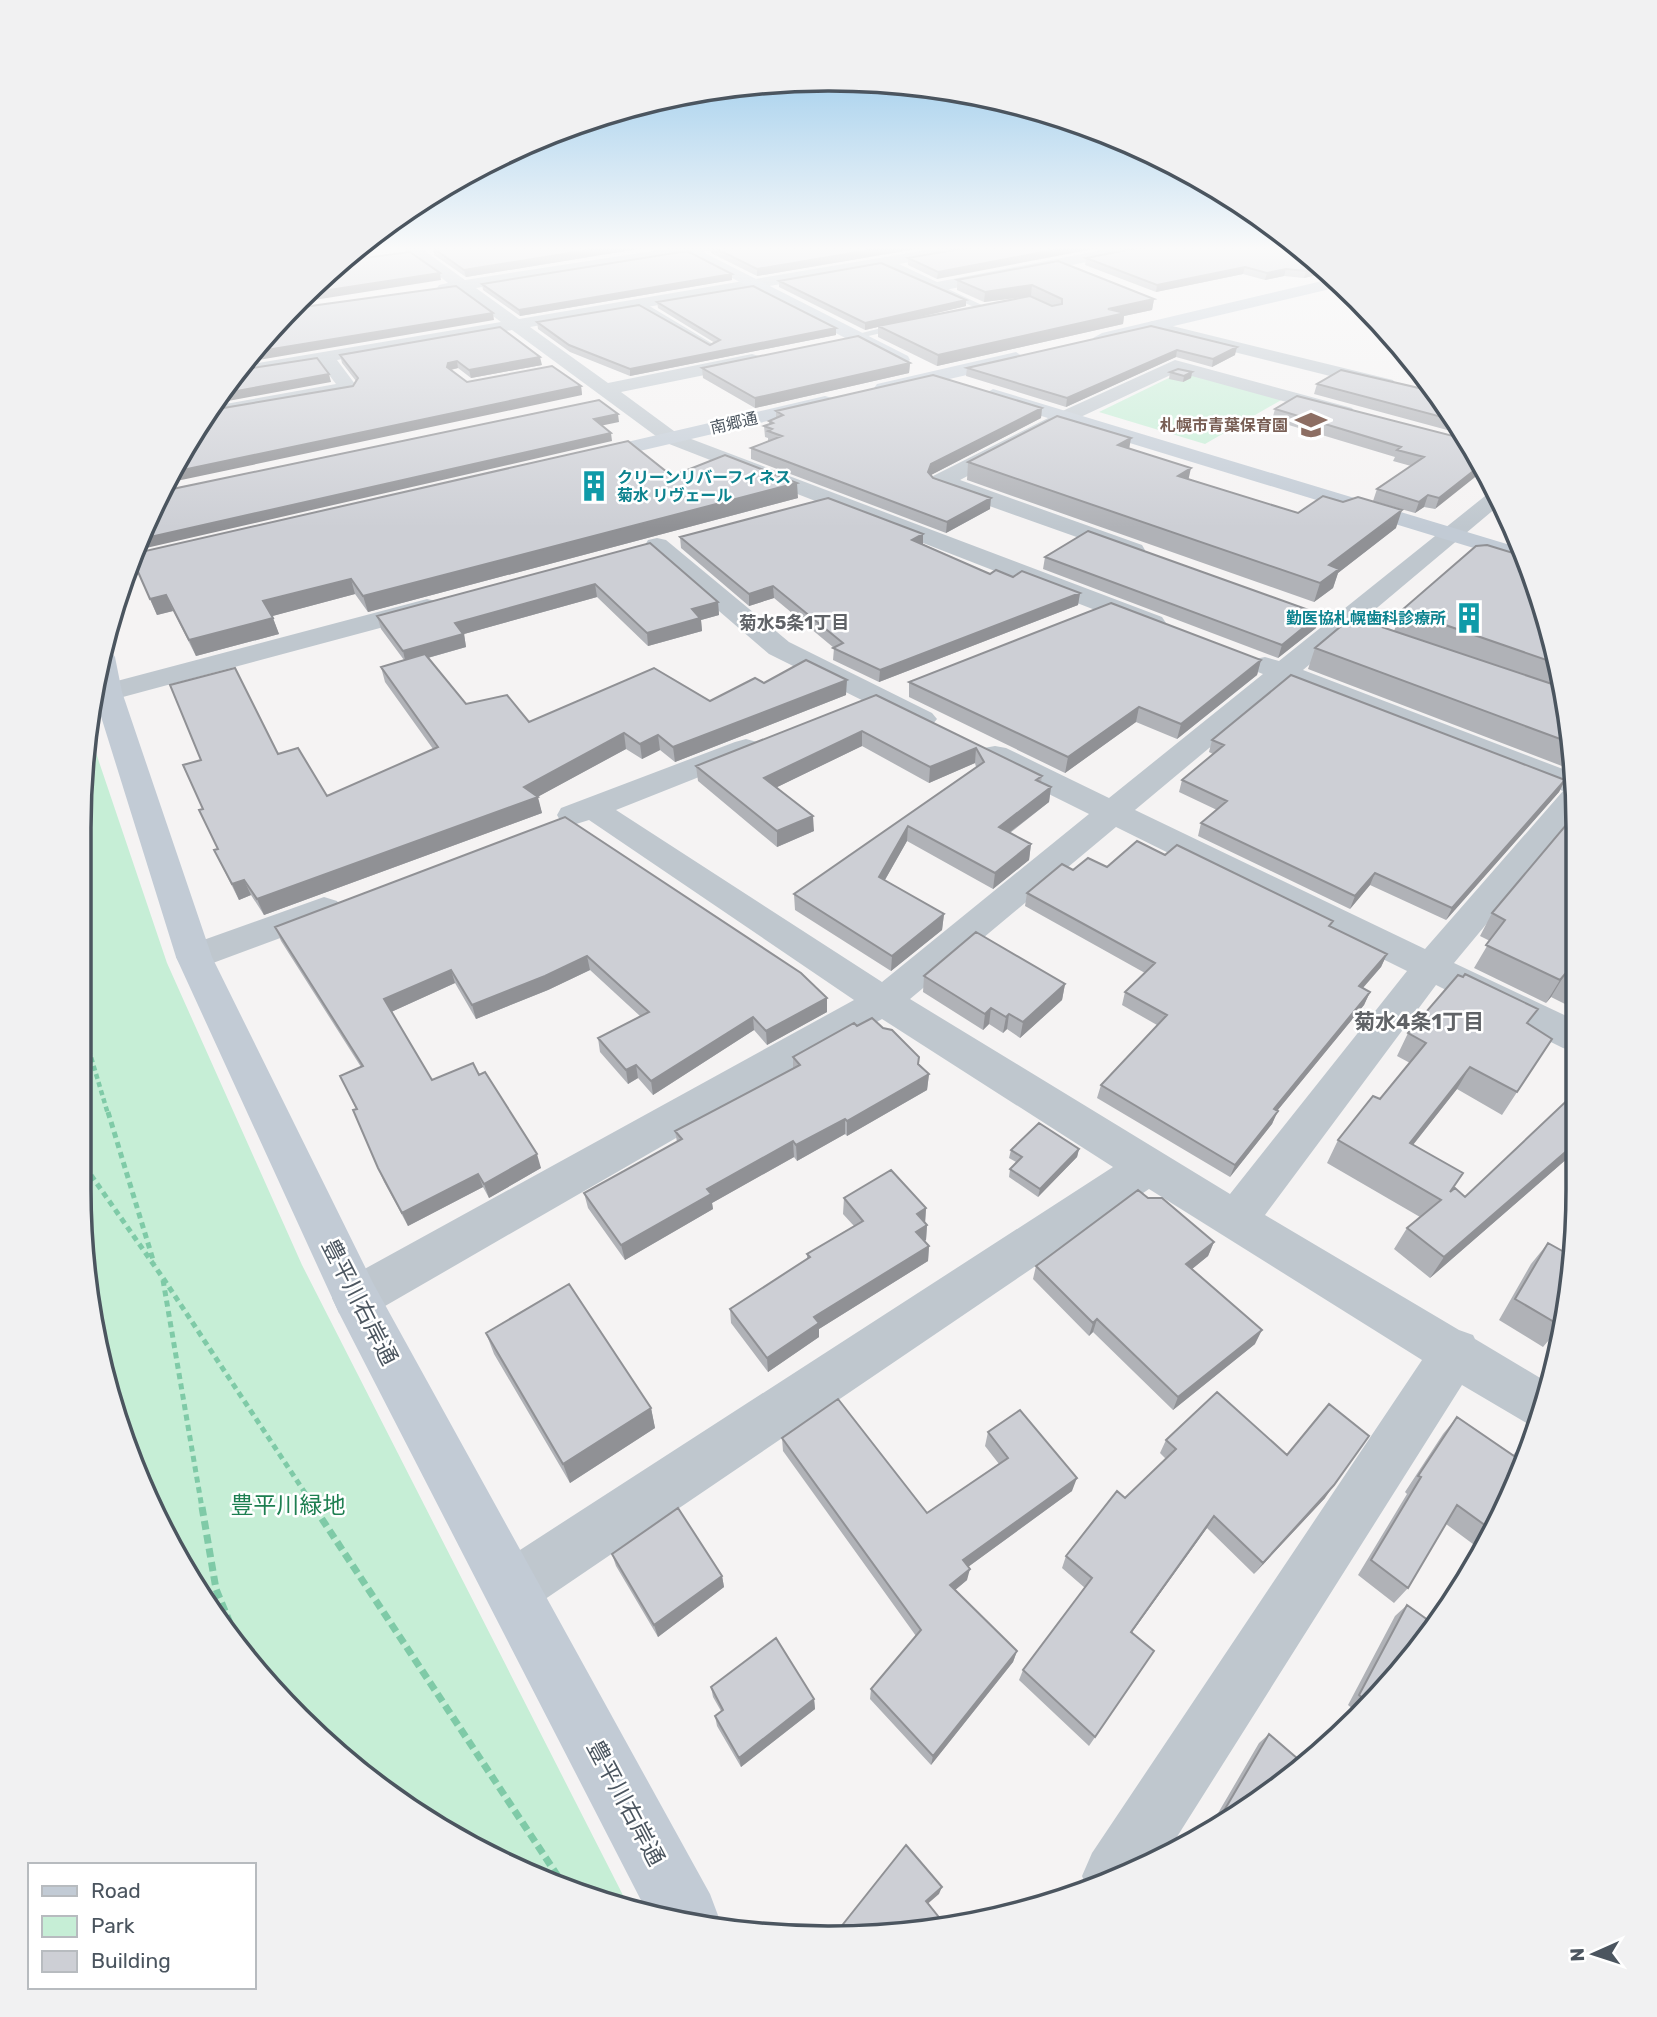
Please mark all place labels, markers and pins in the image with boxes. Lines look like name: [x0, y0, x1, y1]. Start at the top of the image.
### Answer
school or university icon: 札幌市青葉保育園: [1294, 408, 1328, 442]
place label: 札幌市青葉保育園: [1160, 416, 1288, 435]
place label: クリーンリバーフィネス 菊水 リヴェール: [617, 468, 791, 505]
building icon: クリーンリバーフィネス 菊水 リヴェール: [577, 469, 611, 503]
building icon: 勤医協札幌歯科診療所: [1452, 601, 1486, 635]
place label: 勤医協札幌歯科診療所: [1286, 609, 1446, 628]

